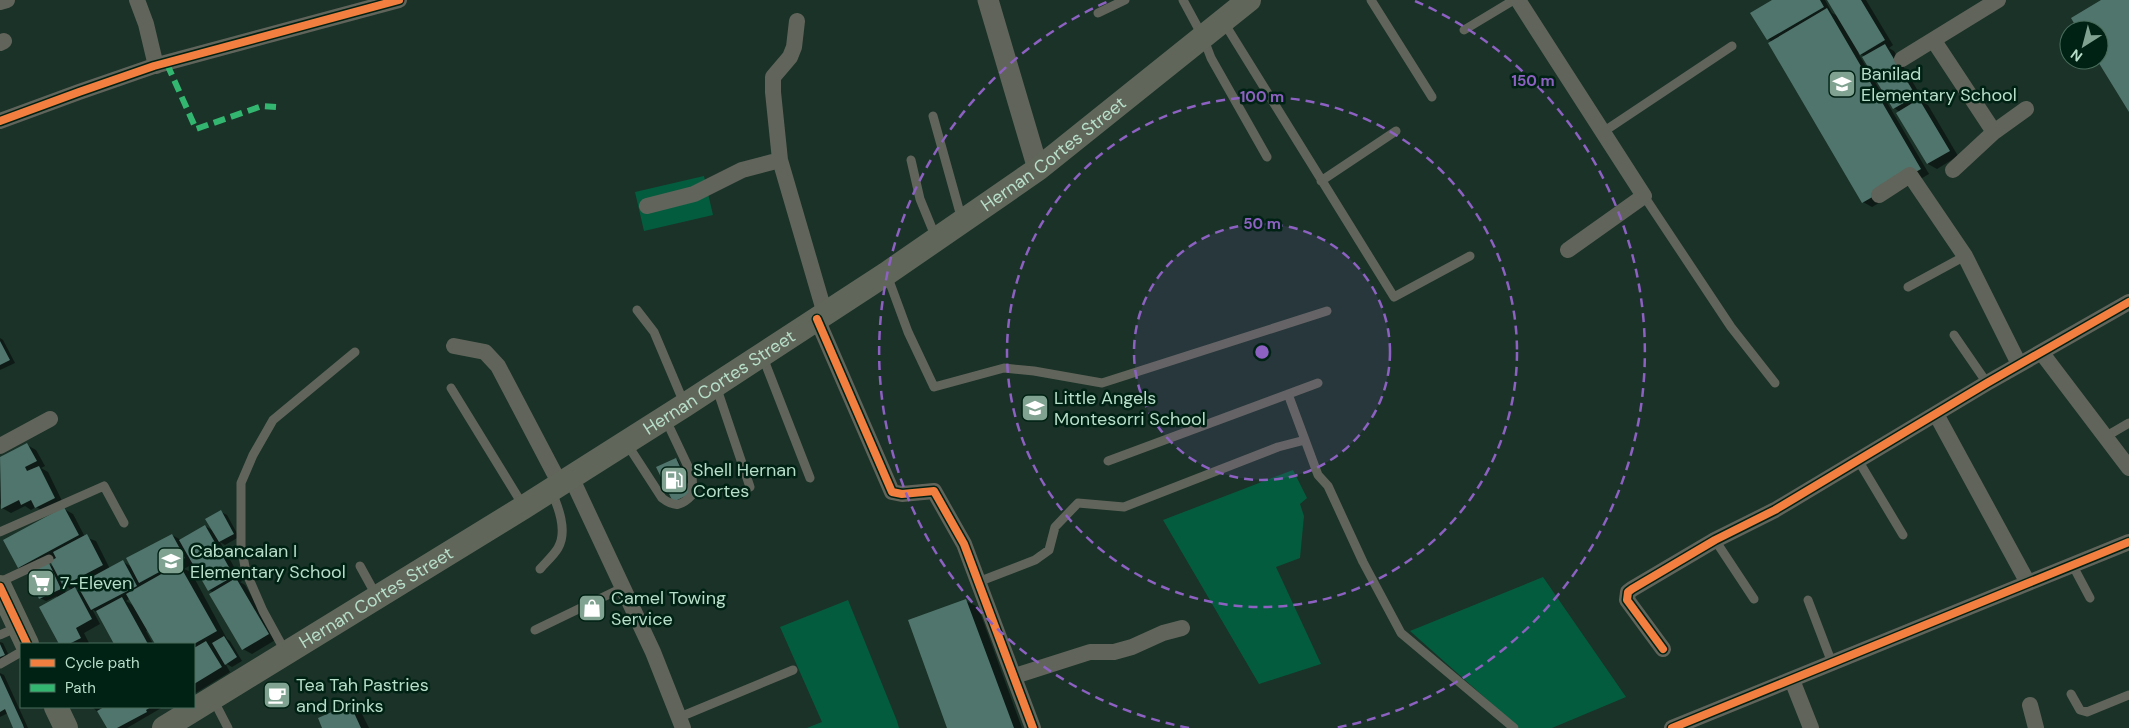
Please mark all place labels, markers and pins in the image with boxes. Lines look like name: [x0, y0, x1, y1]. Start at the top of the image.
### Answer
place label: Banilad Elementary School: [1861, 62, 2017, 107]
school or university icon: Banilad Elementary School: [1827, 69, 1857, 99]
centre of rings: [1253, 343, 1271, 361]
place label: Little Angels Montesorri School: [1054, 386, 1206, 431]
school or university icon: Little Angels Montesorri School: [1020, 393, 1050, 423]
place label: Shell Hernan Cortes: [693, 458, 796, 503]
fuel station icon: Shell Hernan Cortes: [659, 465, 689, 495]
place label: Cabancalan I Elementary School: [190, 539, 346, 584]
school or university icon: Cabancalan I Elementary School: [156, 546, 186, 576]
supermarket icon: 7-Eleven: [26, 568, 56, 598]
place label: 7-Eleven: [60, 571, 132, 595]
place label: Camel Towing Service: [611, 586, 726, 631]
shop icon: Camel Towing Service: [577, 593, 607, 623]
place label: Tea Tah Pastries and Drinks: [296, 673, 429, 718]
cafe icon: Tea Tah Pastries and Drinks: [262, 680, 292, 710]

